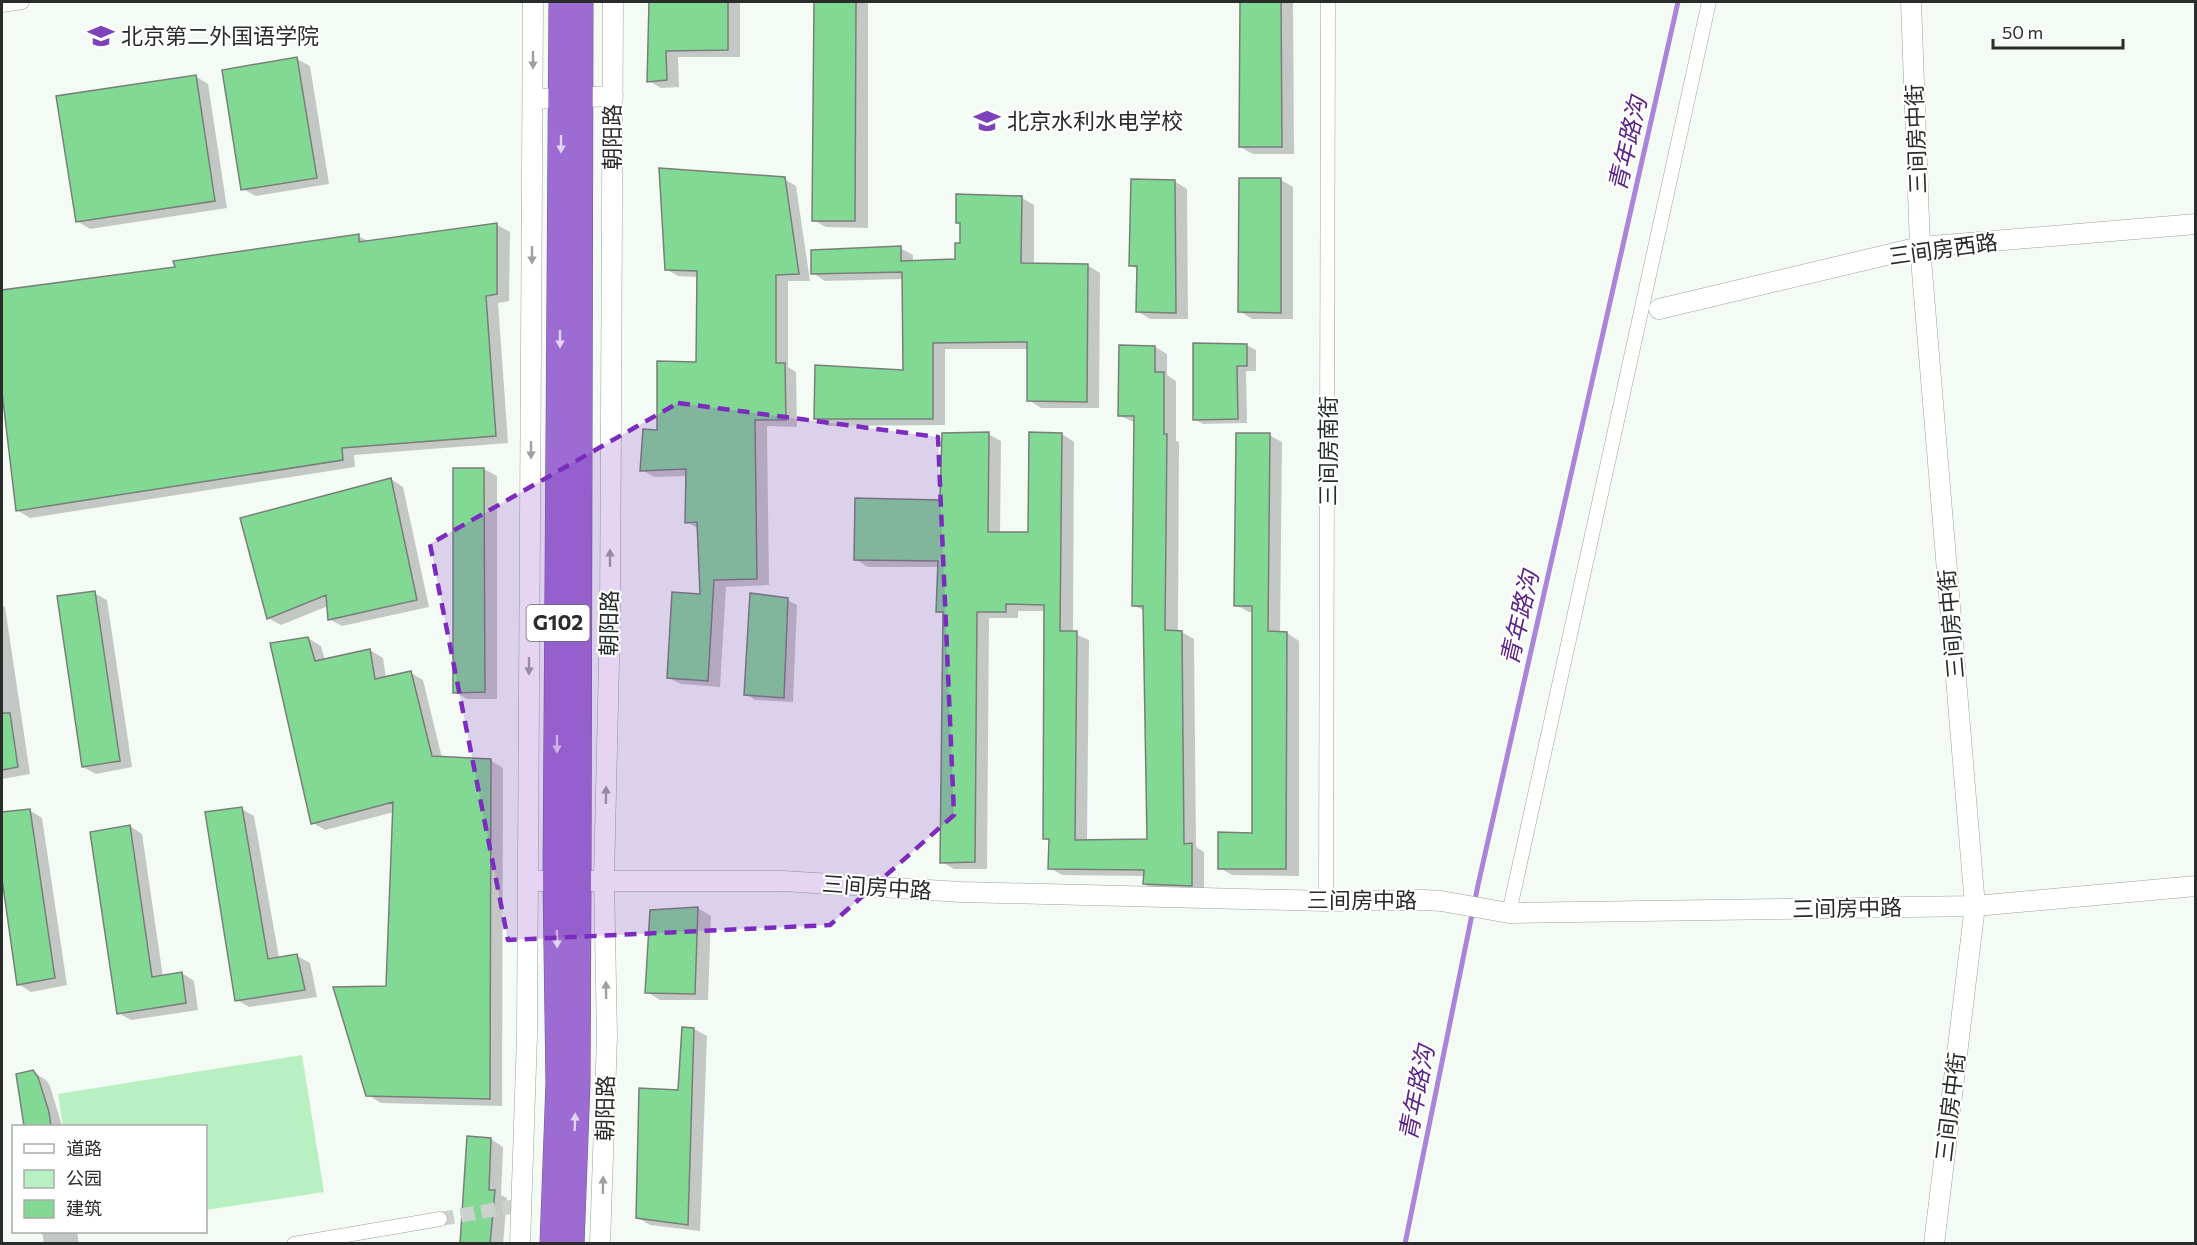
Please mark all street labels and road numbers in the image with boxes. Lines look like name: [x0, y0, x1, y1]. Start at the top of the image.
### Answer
street label: 三间房中街: [1900, 84, 1931, 194]
street label: 朝阳路: [598, 104, 625, 170]
street label: 三间房西路: [1887, 227, 1999, 270]
street label: 三间房南街: [1314, 396, 1341, 506]
street label: 三间房中街: [1932, 568, 1969, 680]
street label: 朝阳路: [594, 590, 623, 656]
road number: G102: [526, 605, 590, 641]
street label: 三间房中路: [821, 869, 933, 904]
street label: 三间房中路: [1307, 886, 1417, 913]
street label: 三间房中路: [1792, 893, 1902, 922]
street label: 三间房中街: [1929, 1051, 1970, 1163]
street label: 朝阳路: [590, 1075, 619, 1141]

